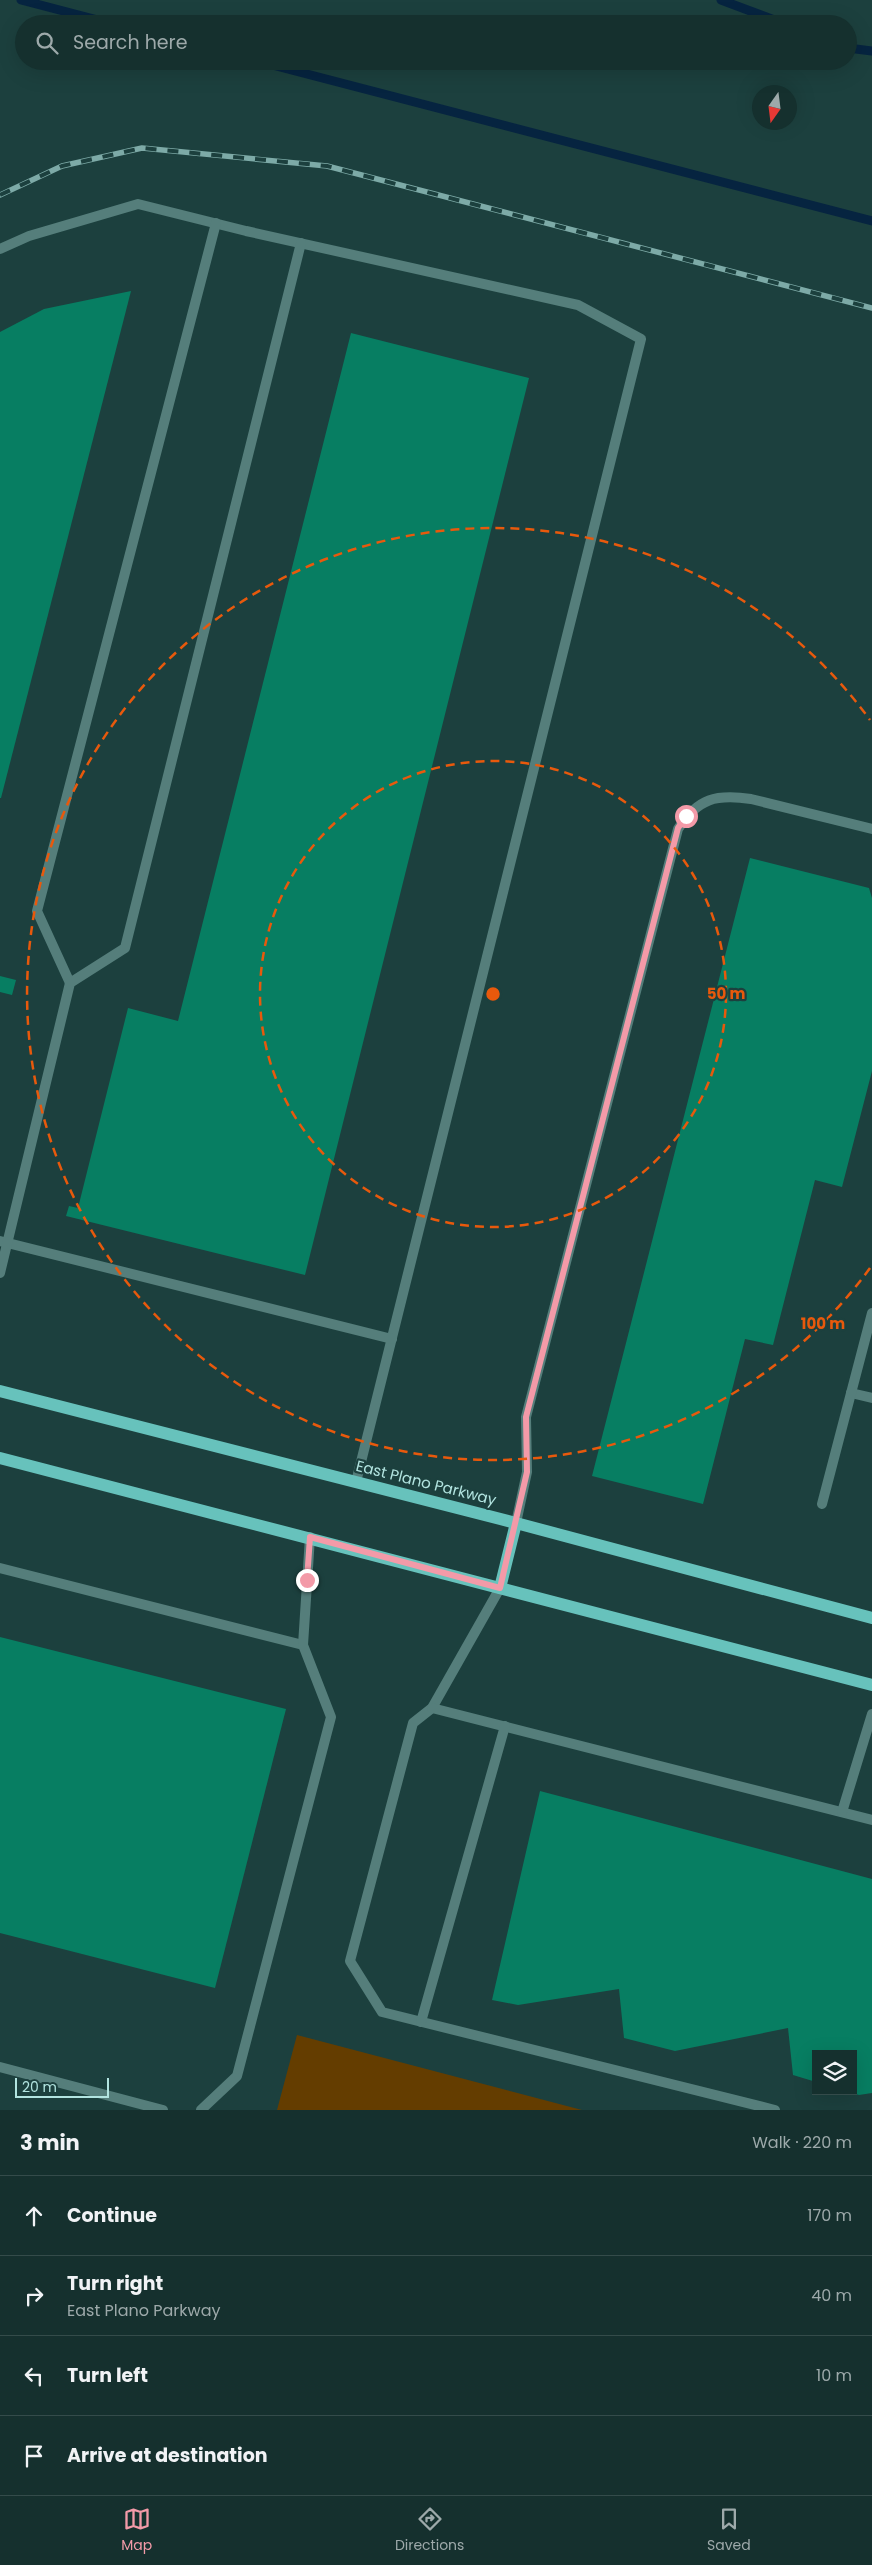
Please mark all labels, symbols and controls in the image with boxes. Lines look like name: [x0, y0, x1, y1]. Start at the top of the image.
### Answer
search box: [15, 15, 857, 70]
icon: search: [33, 29, 61, 57]
text: Search here: [73, 29, 187, 56]
north arrow: [752, 85, 797, 130]
route start: [675, 805, 698, 828]
text: 50 m: [707, 983, 745, 1004]
centre of rings: [484, 985, 502, 1003]
text: 100 m: [801, 1313, 845, 1334]
street label: East Plano Parkway: [354, 1455, 499, 1510]
route end: [296, 1569, 319, 1592]
map controls: [812, 2050, 857, 2095]
button: layers: [812, 2050, 857, 2095]
scale bar: [15, 2075, 109, 2098]
text: 20 m: [22, 2077, 57, 2097]
text: 3 min: [20, 2128, 80, 2157]
text: Walk · 220 m: [752, 2131, 852, 2154]
icon: ahead: [20, 2202, 48, 2230]
text: Continue: [67, 2202, 157, 2229]
text: 170 m: [807, 2204, 852, 2227]
text: Turn right: [67, 2270, 163, 2297]
icon: right: [20, 2282, 48, 2310]
text: 40 m: [811, 2284, 852, 2307]
text: East Plano Parkway: [67, 2299, 220, 2322]
icon: left: [20, 2362, 48, 2390]
text: Turn left: [67, 2362, 148, 2389]
text: 10 m: [816, 2364, 852, 2387]
icon: arrive: [20, 2442, 48, 2470]
text: Arrive at destination: [67, 2442, 268, 2469]
tab: Map: [121, 2505, 152, 2556]
tab: Directions: [395, 2505, 464, 2556]
tab: Saved: [707, 2505, 751, 2556]

